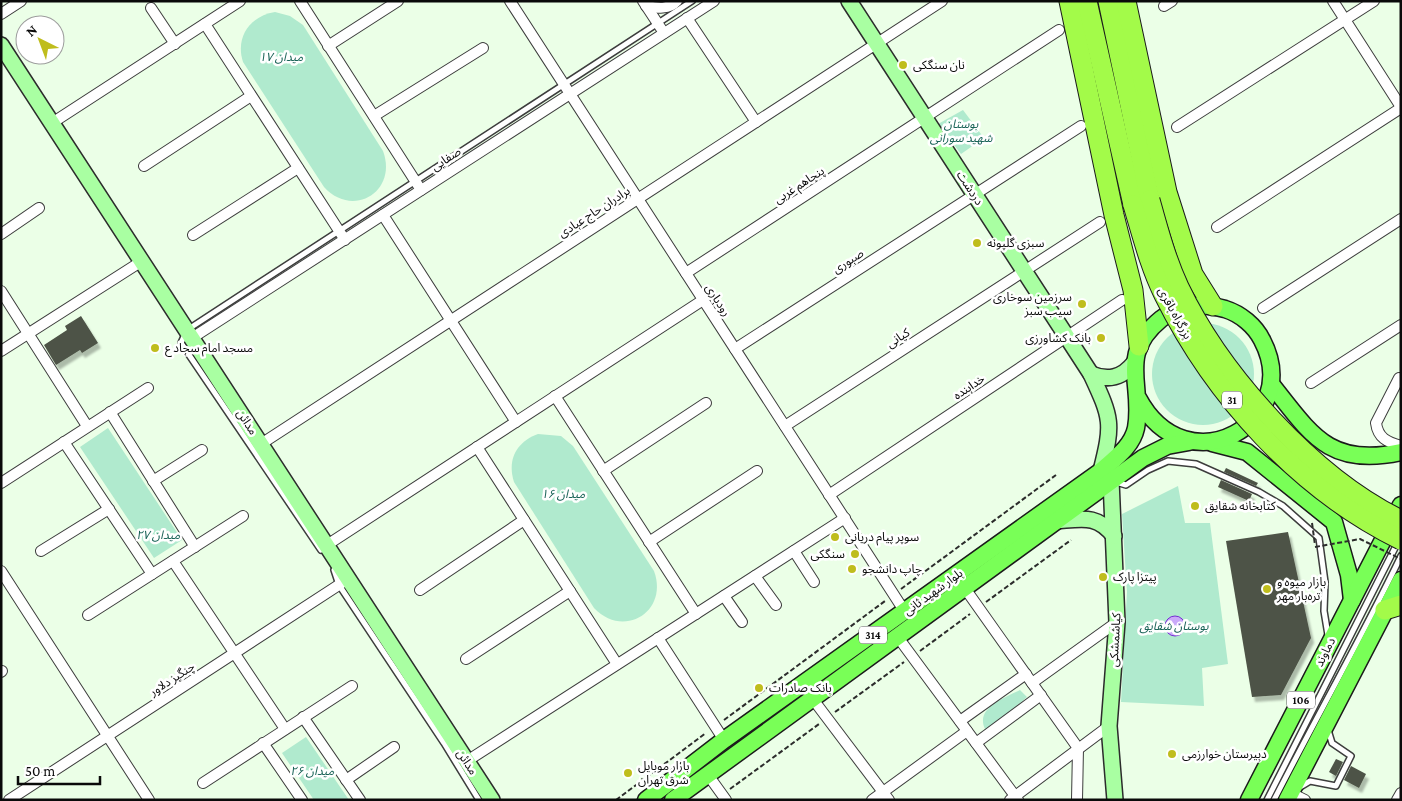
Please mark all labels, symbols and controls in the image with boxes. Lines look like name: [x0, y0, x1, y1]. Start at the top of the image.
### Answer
north arrow: [15, 15, 65, 65]
text: N: [22, 21, 41, 39]
park label: میدان ۱۷: [259, 50, 304, 64]
place label: نان سنگکی: [913, 58, 965, 72]
marker: نان سنگکی: [897, 59, 909, 71]
park label: بوستان شهید سورانی: [930, 117, 993, 145]
street label: صفایی: [428, 144, 464, 174]
street label: پنجاهم غربی: [771, 164, 828, 208]
street label: دردشت: [954, 168, 986, 208]
street label: برادران حاج عبادی: [556, 184, 634, 242]
place label: سبزی گلپونه: [987, 236, 1044, 251]
marker: سبزی گلپونه: [971, 237, 983, 249]
street label: صبوری: [830, 246, 866, 276]
street label: رودباری: [702, 281, 734, 319]
street label: بزرگراه باقری: [1155, 285, 1195, 341]
place label: سرزمین سوخاری سیب سبز: [993, 290, 1072, 318]
marker: سرزمین سوخاری سیب سبز: [1076, 298, 1088, 310]
street label: کیانی: [884, 325, 913, 351]
place label: بانک کشاورزی: [1025, 331, 1091, 345]
marker: بانک کشاورزی: [1095, 332, 1107, 344]
place label: مسجد امام سجاد ع: [165, 341, 253, 357]
marker: مسجد امام سجاد ع: [149, 342, 161, 354]
street label: خدابنده: [951, 371, 987, 403]
road number: 31: [1222, 392, 1242, 408]
street label: مدائن: [234, 407, 260, 437]
park label: میدان ۱۶: [541, 487, 586, 501]
place label: کتابخانه شقایق: [1205, 499, 1277, 514]
marker: کتابخانه شقایق: [1189, 500, 1201, 512]
park label: میدان ۲۷: [136, 528, 181, 542]
place label: سوپر پیام دریانی: [845, 530, 919, 546]
marker: سوپر پیام دریانی: [829, 531, 841, 543]
place label: سنگکی: [810, 547, 845, 561]
marker: سنگکی: [849, 548, 861, 560]
place label: چاپ دانشجو: [862, 562, 922, 577]
marker: چاپ دانشجو: [846, 563, 858, 575]
street label: بلوار شهید ثانی: [901, 566, 965, 618]
place label: پیتزا پارک: [1113, 570, 1157, 585]
marker: پیتزا پارک: [1097, 571, 1109, 583]
place label: بازار میوه و تره‌بار مهر: [1276, 575, 1326, 603]
marker: بازار میوه و تره‌بار مهر: [1261, 583, 1273, 595]
street label: کیاشمشکی: [1107, 611, 1124, 668]
park label: بوستان شقایق: [1140, 619, 1209, 634]
road number: 314: [859, 626, 887, 644]
street label: دماوند: [1312, 635, 1338, 669]
street label: چنگیز دلاور: [146, 659, 198, 700]
place label: بانک صادرات: [769, 681, 832, 695]
marker: بانک صادرات: [753, 682, 765, 694]
road number: 106: [1287, 692, 1315, 708]
street label: مدائن: [454, 747, 480, 777]
place label: دبیرستان خوارزمی: [1182, 747, 1267, 761]
marker: دبیرستان خوارزمی: [1166, 748, 1178, 760]
scale bar: [18, 754, 100, 786]
place label: بازار موبایل شرق تهران: [638, 759, 689, 787]
text: 50 m: [25, 763, 55, 779]
park label: میدان ۲۶: [290, 764, 335, 778]
marker: بازار موبایل شرق تهران: [622, 767, 634, 779]

